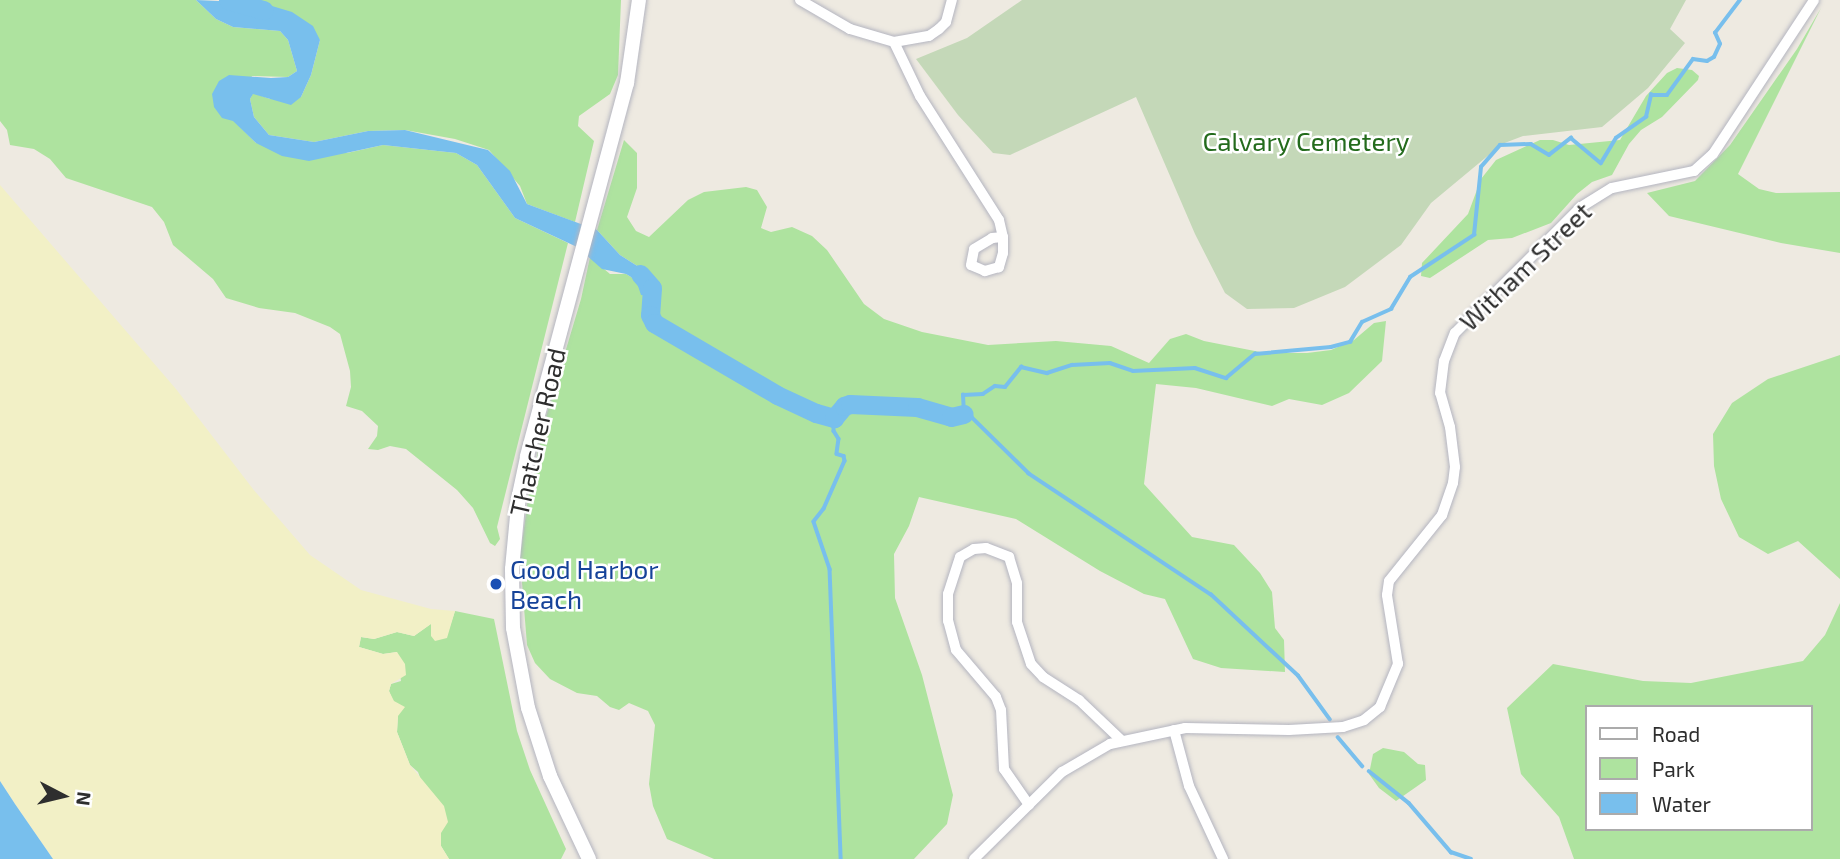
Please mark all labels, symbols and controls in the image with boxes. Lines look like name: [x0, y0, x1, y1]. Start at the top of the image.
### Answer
park label: Calvary Cemetery: [1202, 125, 1410, 157]
street label: Witham Street: [1453, 195, 1597, 337]
street label: Thatcher Road: [502, 345, 572, 519]
place label: Good Harbor Beach: [510, 553, 659, 614]
marker: Good Harbor Beach: [488, 576, 504, 592]
legend: [1584, 705, 1812, 831]
text: Road: [1652, 721, 1700, 746]
text: Park: [1652, 756, 1695, 781]
north arrow: [28, 761, 98, 831]
text: N: [72, 790, 97, 807]
text: Water: [1652, 791, 1711, 816]

